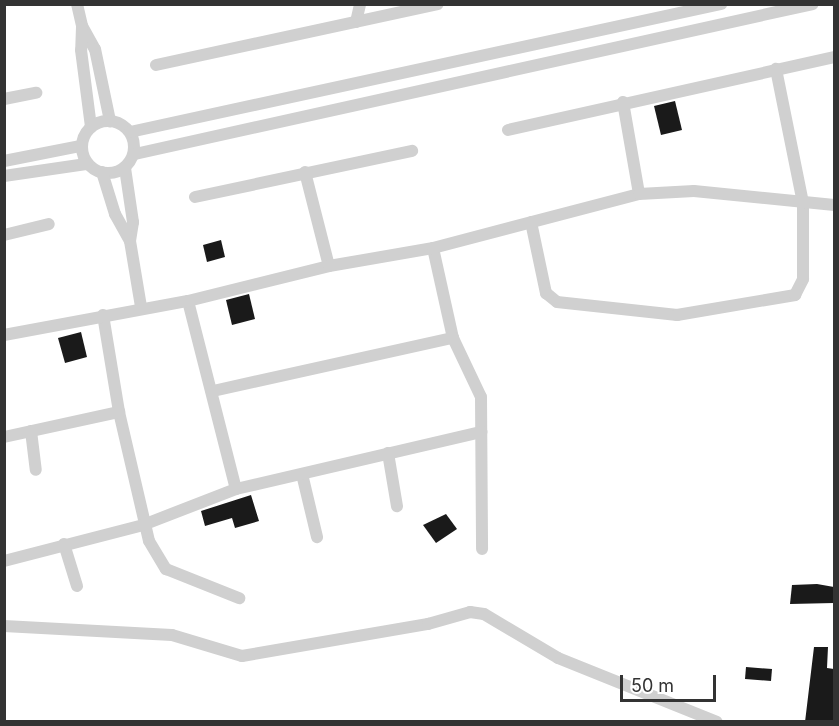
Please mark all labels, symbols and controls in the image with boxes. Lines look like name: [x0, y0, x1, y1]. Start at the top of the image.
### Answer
scale bar: [623, 663, 719, 701]
text: 50 m: [631, 675, 674, 696]

